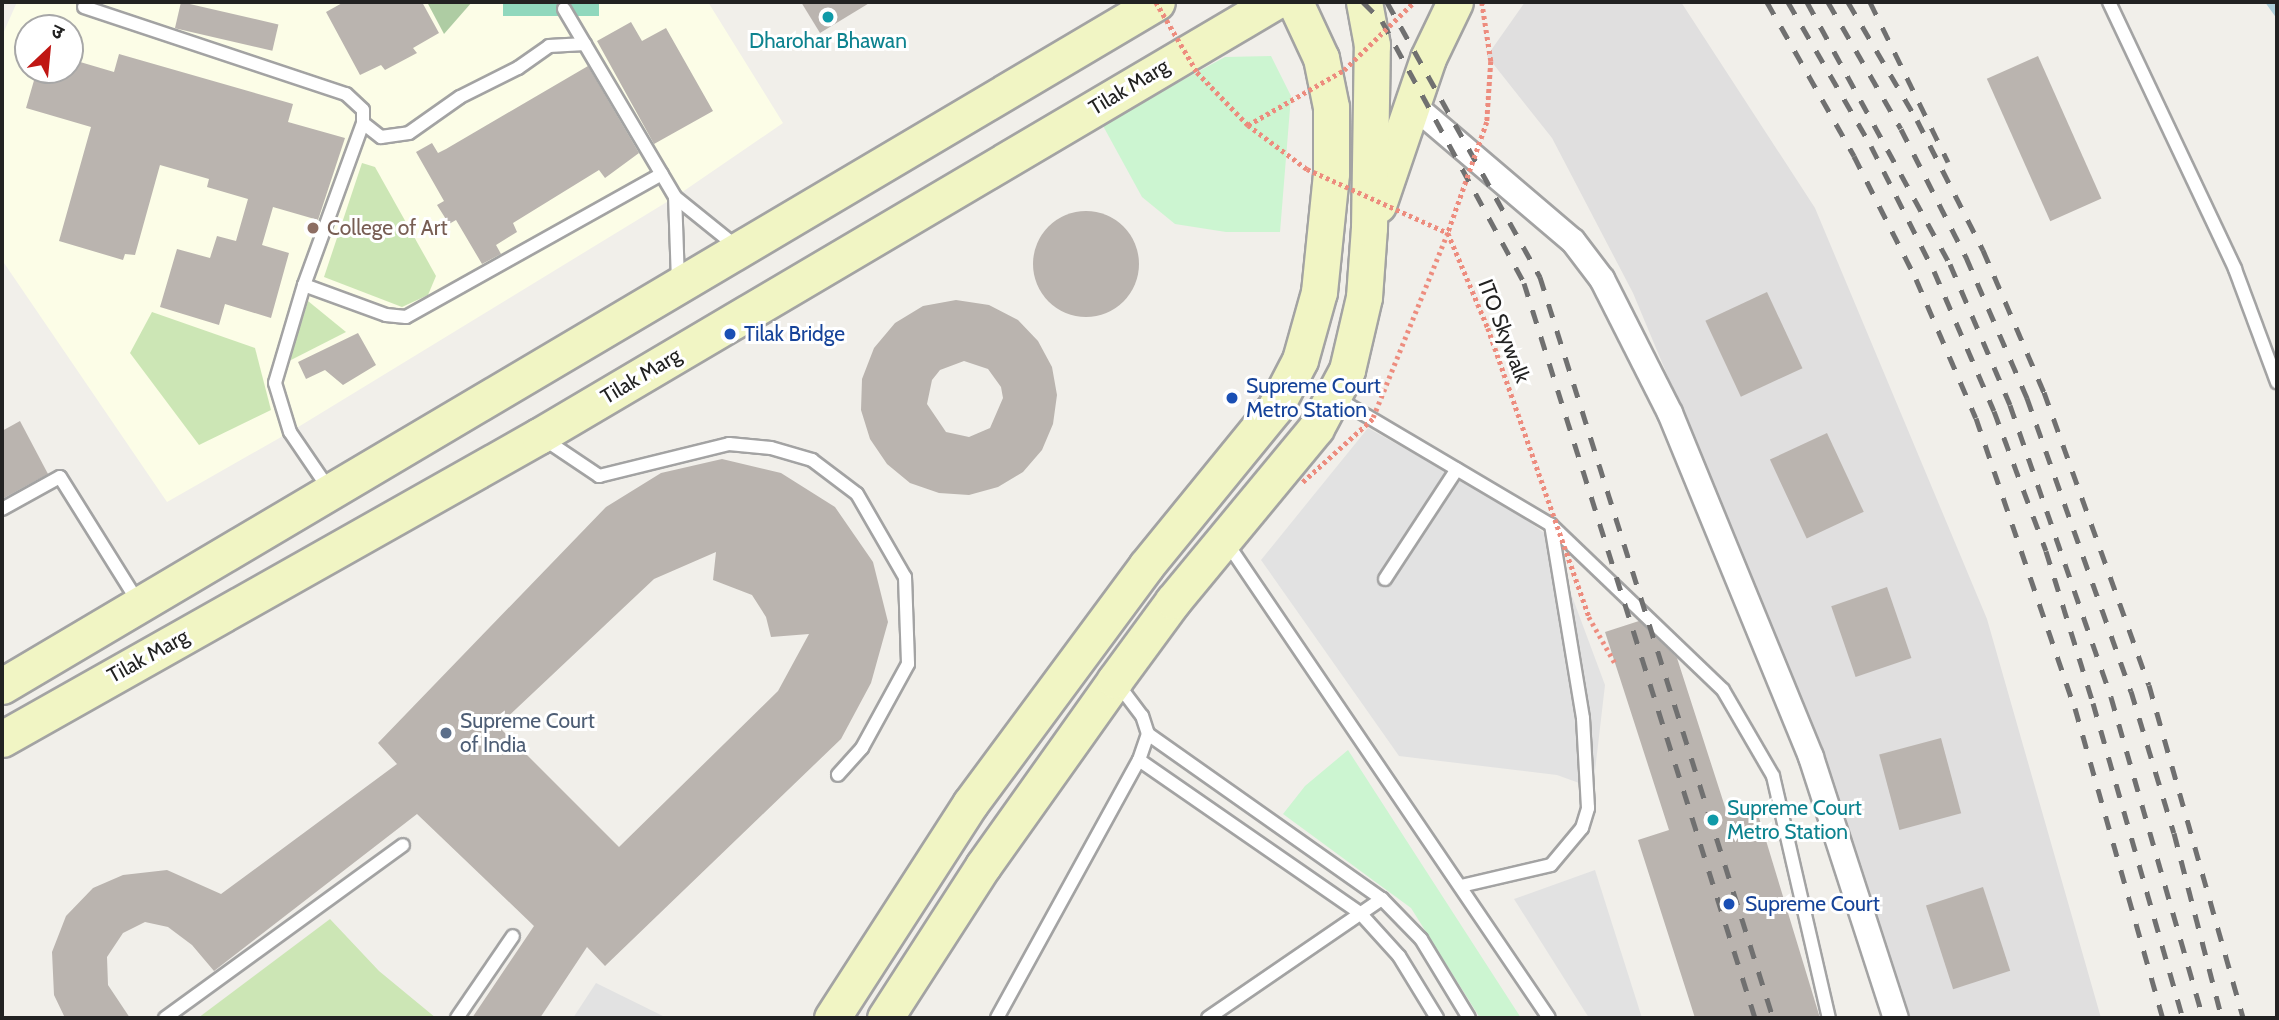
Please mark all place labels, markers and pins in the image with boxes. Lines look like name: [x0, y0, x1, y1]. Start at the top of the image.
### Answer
marker: Dharohar Bhawan: [820, 9, 836, 25]
place label: Dharohar Bhawan: [749, 28, 907, 54]
place label: College of Art: [327, 215, 447, 241]
marker: College of Art: [305, 220, 321, 236]
place label: Tilak Bridge: [744, 321, 845, 347]
marker: Tilak Bridge: [722, 326, 738, 342]
place label: Supreme Court‌ Metro Station: [1246, 373, 1381, 423]
marker: Supreme Court‌ Metro Station: [1224, 390, 1240, 406]
place label: Supreme Court of India: [460, 708, 595, 758]
marker: Supreme Court of India: [438, 725, 454, 741]
place label: Supreme Court Metro Station: [1727, 795, 1862, 845]
marker: Supreme Court Metro Station: [1705, 812, 1721, 828]
place label: Supreme Court: [1745, 891, 1880, 917]
marker: Supreme Court: [1719, 894, 1739, 914]

